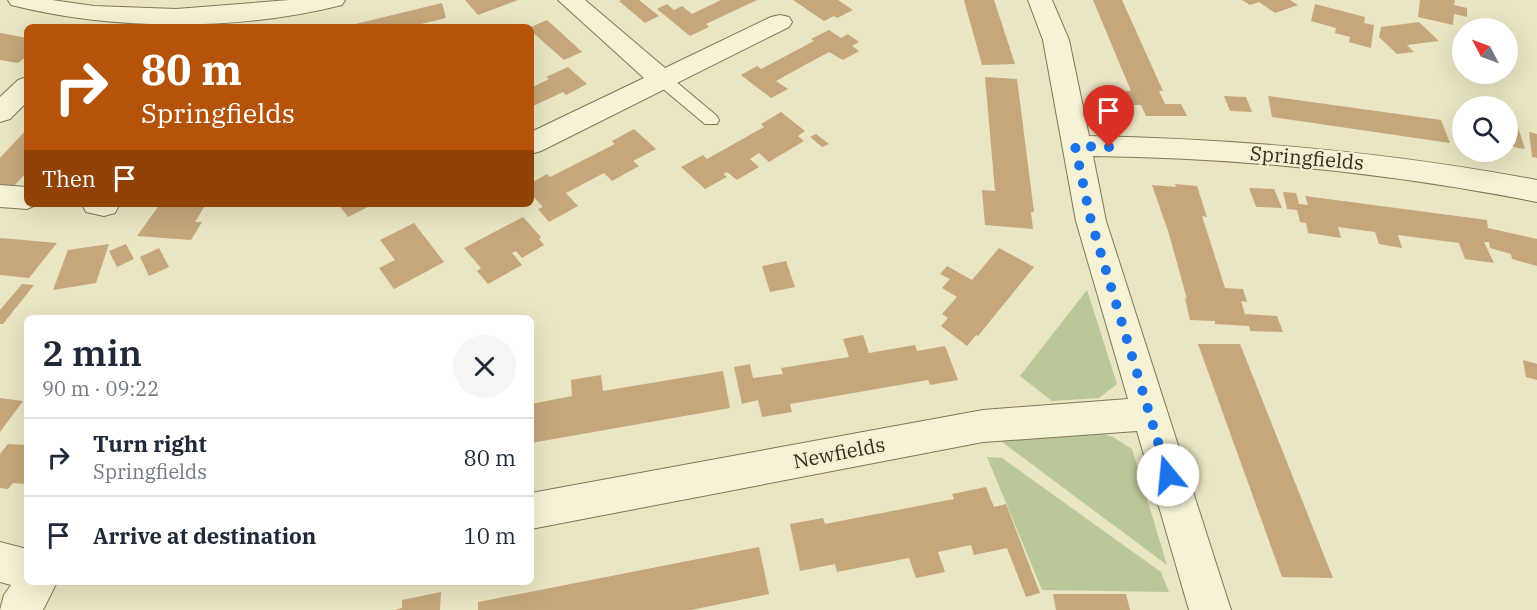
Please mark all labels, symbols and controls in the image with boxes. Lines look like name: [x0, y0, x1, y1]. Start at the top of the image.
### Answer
north arrow: [1452, 18, 1518, 84]
map controls: [1452, 18, 1518, 162]
text: 80 m: [141, 42, 242, 97]
icon: right: [42, 48, 120, 126]
pin: [1083, 85, 1134, 147]
icon: arrive: [1092, 94, 1125, 127]
text: Springfields: [141, 95, 295, 130]
button: search: [1452, 96, 1518, 162]
street label: Springfields: [1249, 139, 1365, 176]
icon: arrive: [108, 162, 141, 195]
text: Then: [42, 164, 96, 193]
text: 2 min: [42, 329, 142, 376]
button: close: [453, 335, 516, 398]
text: 90 m · 09:22: [42, 375, 159, 402]
text: Turn right: [93, 429, 207, 458]
street label: Newfields: [791, 430, 887, 475]
icon: right: [42, 441, 75, 474]
text: 80 m: [464, 443, 516, 472]
position arrow: [1136, 443, 1200, 507]
text: Springfields: [93, 458, 207, 485]
icon: arrive: [42, 519, 75, 552]
text: Arrive at destination: [93, 521, 316, 550]
text: 10 m: [464, 521, 516, 550]

